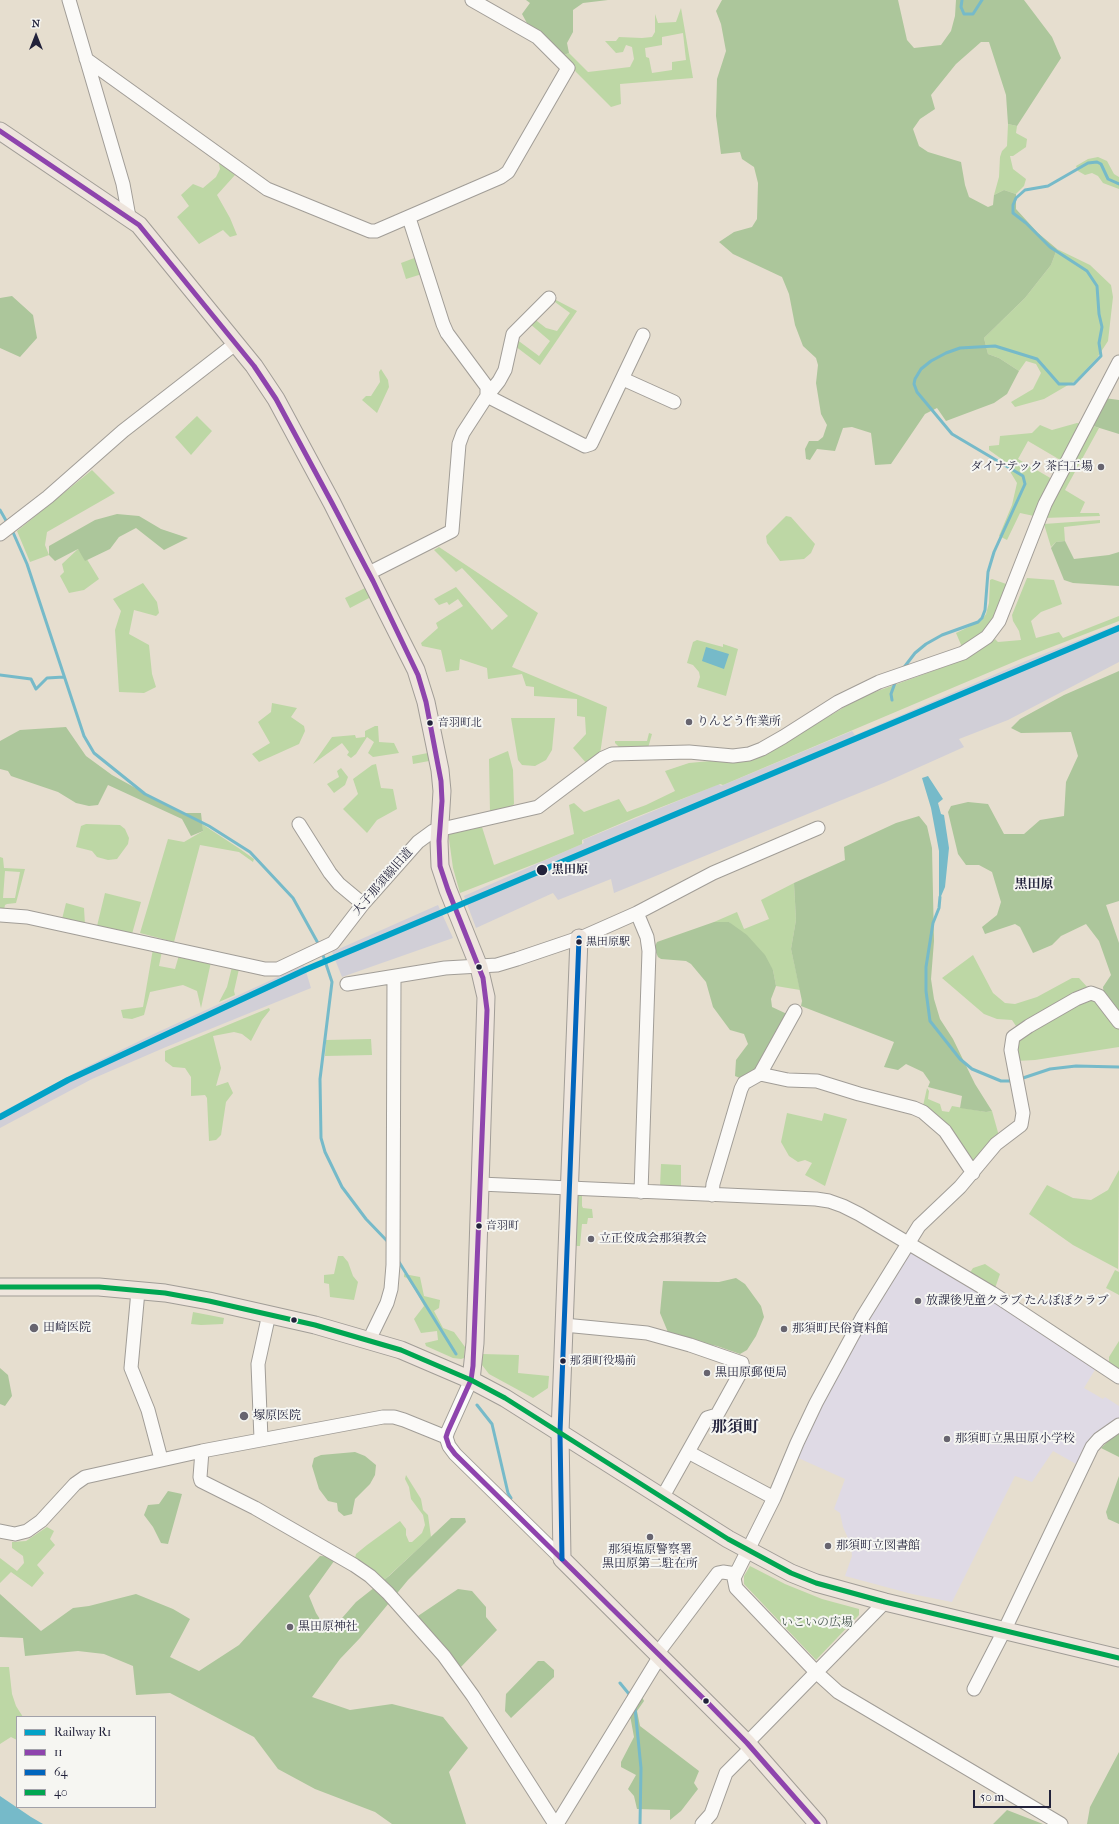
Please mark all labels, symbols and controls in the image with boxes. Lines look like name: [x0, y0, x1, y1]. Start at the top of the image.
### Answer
north arrow: [16, 16, 56, 56]
text: N: [32, 17, 40, 30]
place label: ダイナテック 茶臼工場: [970, 460, 1093, 474]
marker: ダイナテック 茶臼工場: [1096, 462, 1106, 472]
place label: りんどう作業所: [697, 715, 781, 729]
place label: 音羽町北: [438, 716, 482, 730]
marker: りんどう作業所: [684, 717, 694, 727]
marker: 音羽町北: [425, 718, 435, 728]
street label: 大子那須線旧道: [350, 846, 416, 918]
marker: 黒田原: [535, 863, 549, 877]
place label: 黒田原: [552, 863, 588, 877]
district label: 黒田原: [1015, 877, 1053, 893]
place label: 黒田原駅: [586, 935, 630, 949]
marker: 黒田原駅: [574, 937, 584, 947]
unlabelled marker: [474, 962, 484, 972]
place label: 音羽町: [486, 1219, 519, 1233]
marker: 音羽町: [474, 1221, 484, 1231]
place label: 立正佼成会那須教会: [599, 1232, 707, 1246]
marker: 立正佼成会那須教会: [586, 1234, 596, 1244]
place label: 放課後児童クラブ たんぽぽクラブ: [926, 1294, 1109, 1308]
marker: 放課後児童クラブ たんぽぽクラブ: [913, 1296, 923, 1306]
unlabelled marker: [289, 1315, 299, 1325]
place label: 田崎医院: [43, 1321, 91, 1335]
marker: 田崎医院: [28, 1322, 40, 1334]
place label: 那須町民俗資料館: [792, 1322, 888, 1336]
marker: 那須町民俗資料館: [779, 1324, 789, 1334]
place label: 那須町役場前: [570, 1354, 636, 1368]
marker: 那須町役場前: [558, 1356, 568, 1366]
place label: 黒田原郵便局: [715, 1366, 787, 1380]
marker: 黒田原郵便局: [702, 1368, 712, 1378]
place label: 塚原医院: [253, 1409, 301, 1423]
marker: 塚原医院: [238, 1410, 250, 1422]
district label: 那須町: [711, 1418, 759, 1438]
place label: 那須町立黒田原小学校: [955, 1432, 1075, 1446]
marker: 那須町立黒田原小学校: [942, 1434, 952, 1444]
marker: 那須塩原警察署 黒田原第二駐在所: [645, 1532, 655, 1542]
place label: 那須町立図書館: [836, 1539, 920, 1553]
marker: 那須町立図書館: [823, 1541, 833, 1551]
place label: 那須塩原警察署 黒田原第二駐在所: [602, 1543, 698, 1571]
park label: いこいの広場: [781, 1616, 853, 1630]
place label: 黒田原神社: [298, 1620, 358, 1634]
marker: 黒田原神社: [285, 1622, 295, 1632]
unlabelled marker: [701, 1696, 711, 1706]
legend: [16, 1716, 156, 1808]
text: Railway R1: [54, 1725, 111, 1739]
text: 11: [54, 1745, 63, 1759]
text: 64: [54, 1765, 68, 1779]
scale bar: [975, 1782, 1053, 1808]
text: 40: [54, 1785, 68, 1799]
text: 50 m: [980, 1790, 1004, 1804]

